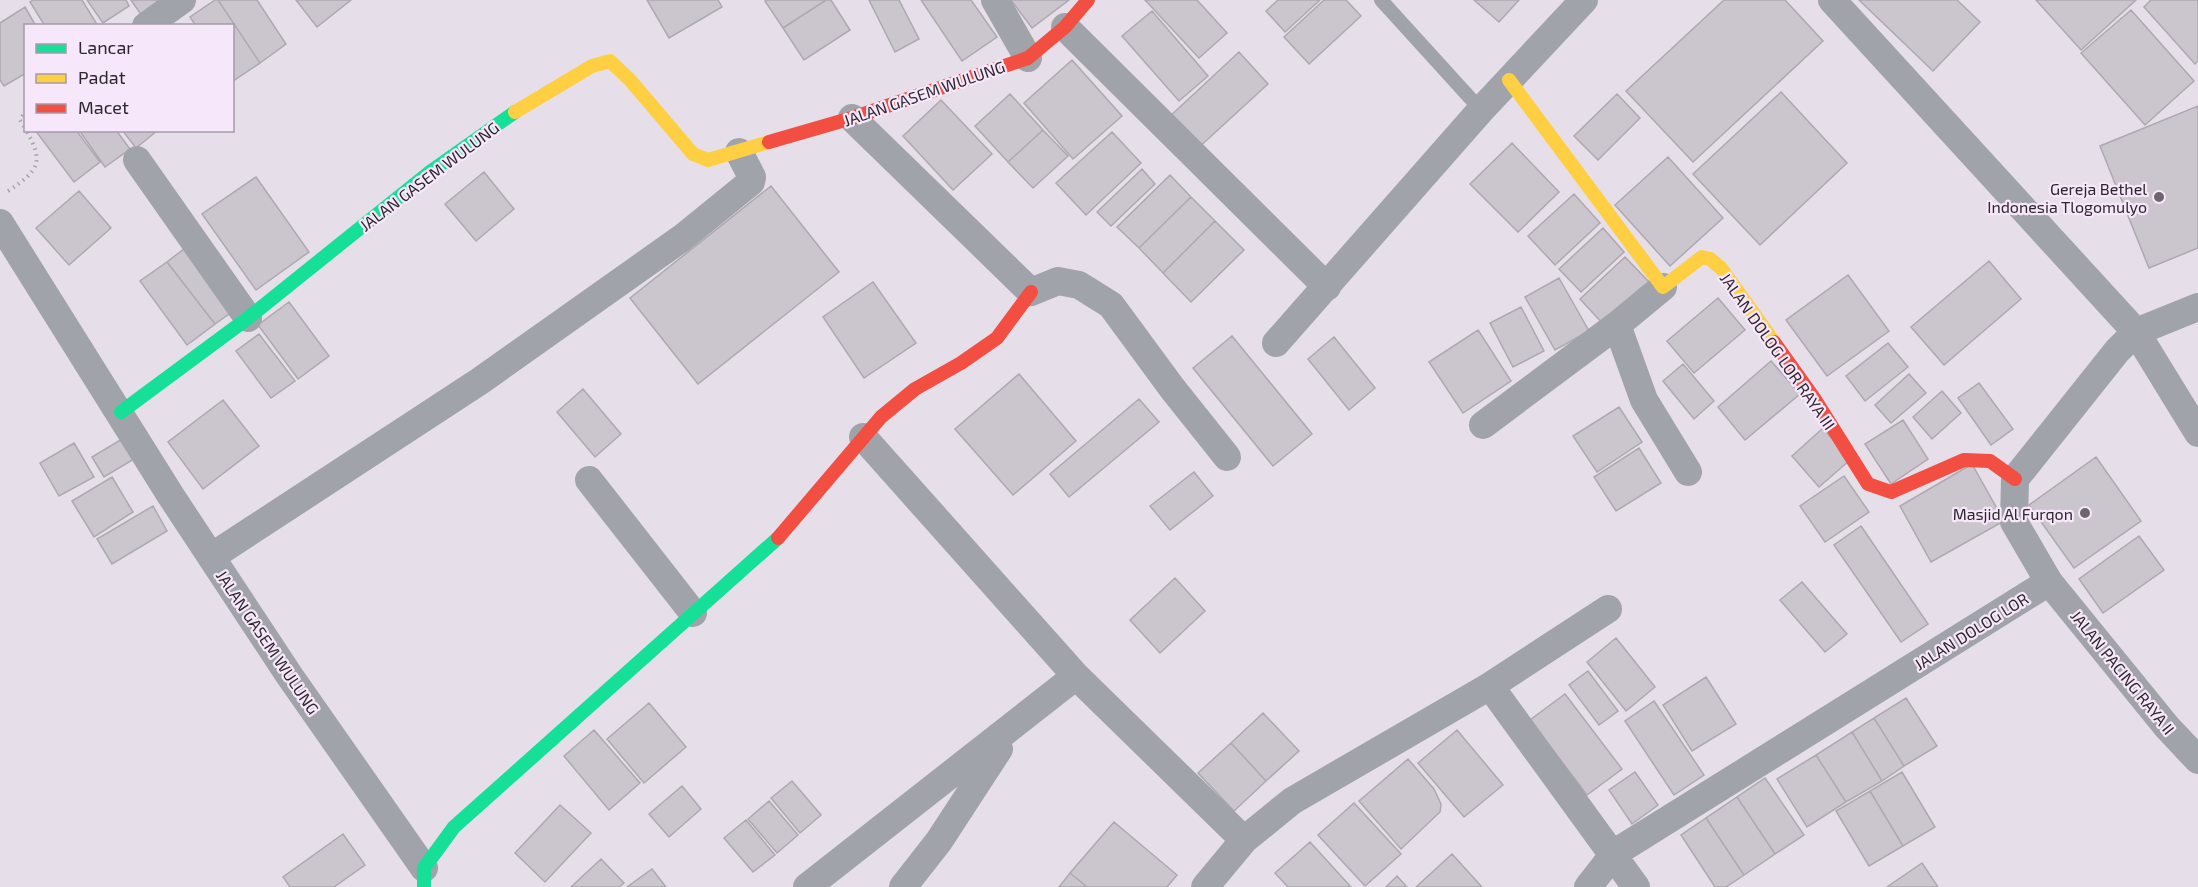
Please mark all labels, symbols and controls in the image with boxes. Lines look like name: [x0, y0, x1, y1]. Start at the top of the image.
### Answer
legend: [24, 24, 234, 132]
text: Lancar: [78, 36, 134, 58]
street label: JALAN GASEM WULUNG: [841, 56, 1007, 130]
text: Padat: [78, 66, 126, 88]
text: Macet: [78, 96, 129, 118]
street label: JALAN GASEM WULUNG: [356, 117, 502, 235]
place label: Gereja Bethel Indonesia Tlogomulyo: [1987, 179, 2147, 216]
marker: Gereja Bethel Indonesia Tlogomulyo: [2152, 190, 2166, 204]
street label: JALAN DOLOG LOR RAYA III: [1717, 269, 1839, 433]
place label: Masjid Al Furqon: [1953, 504, 2073, 524]
marker: Masjid Al Furqon: [2078, 506, 2092, 520]
street label: JALAN GASEM WULUNG: [213, 566, 323, 718]
street label: JALAN DOLOG LOR: [1911, 588, 2031, 674]
street label: JALAN PACING RAYA II: [2067, 606, 2179, 738]

